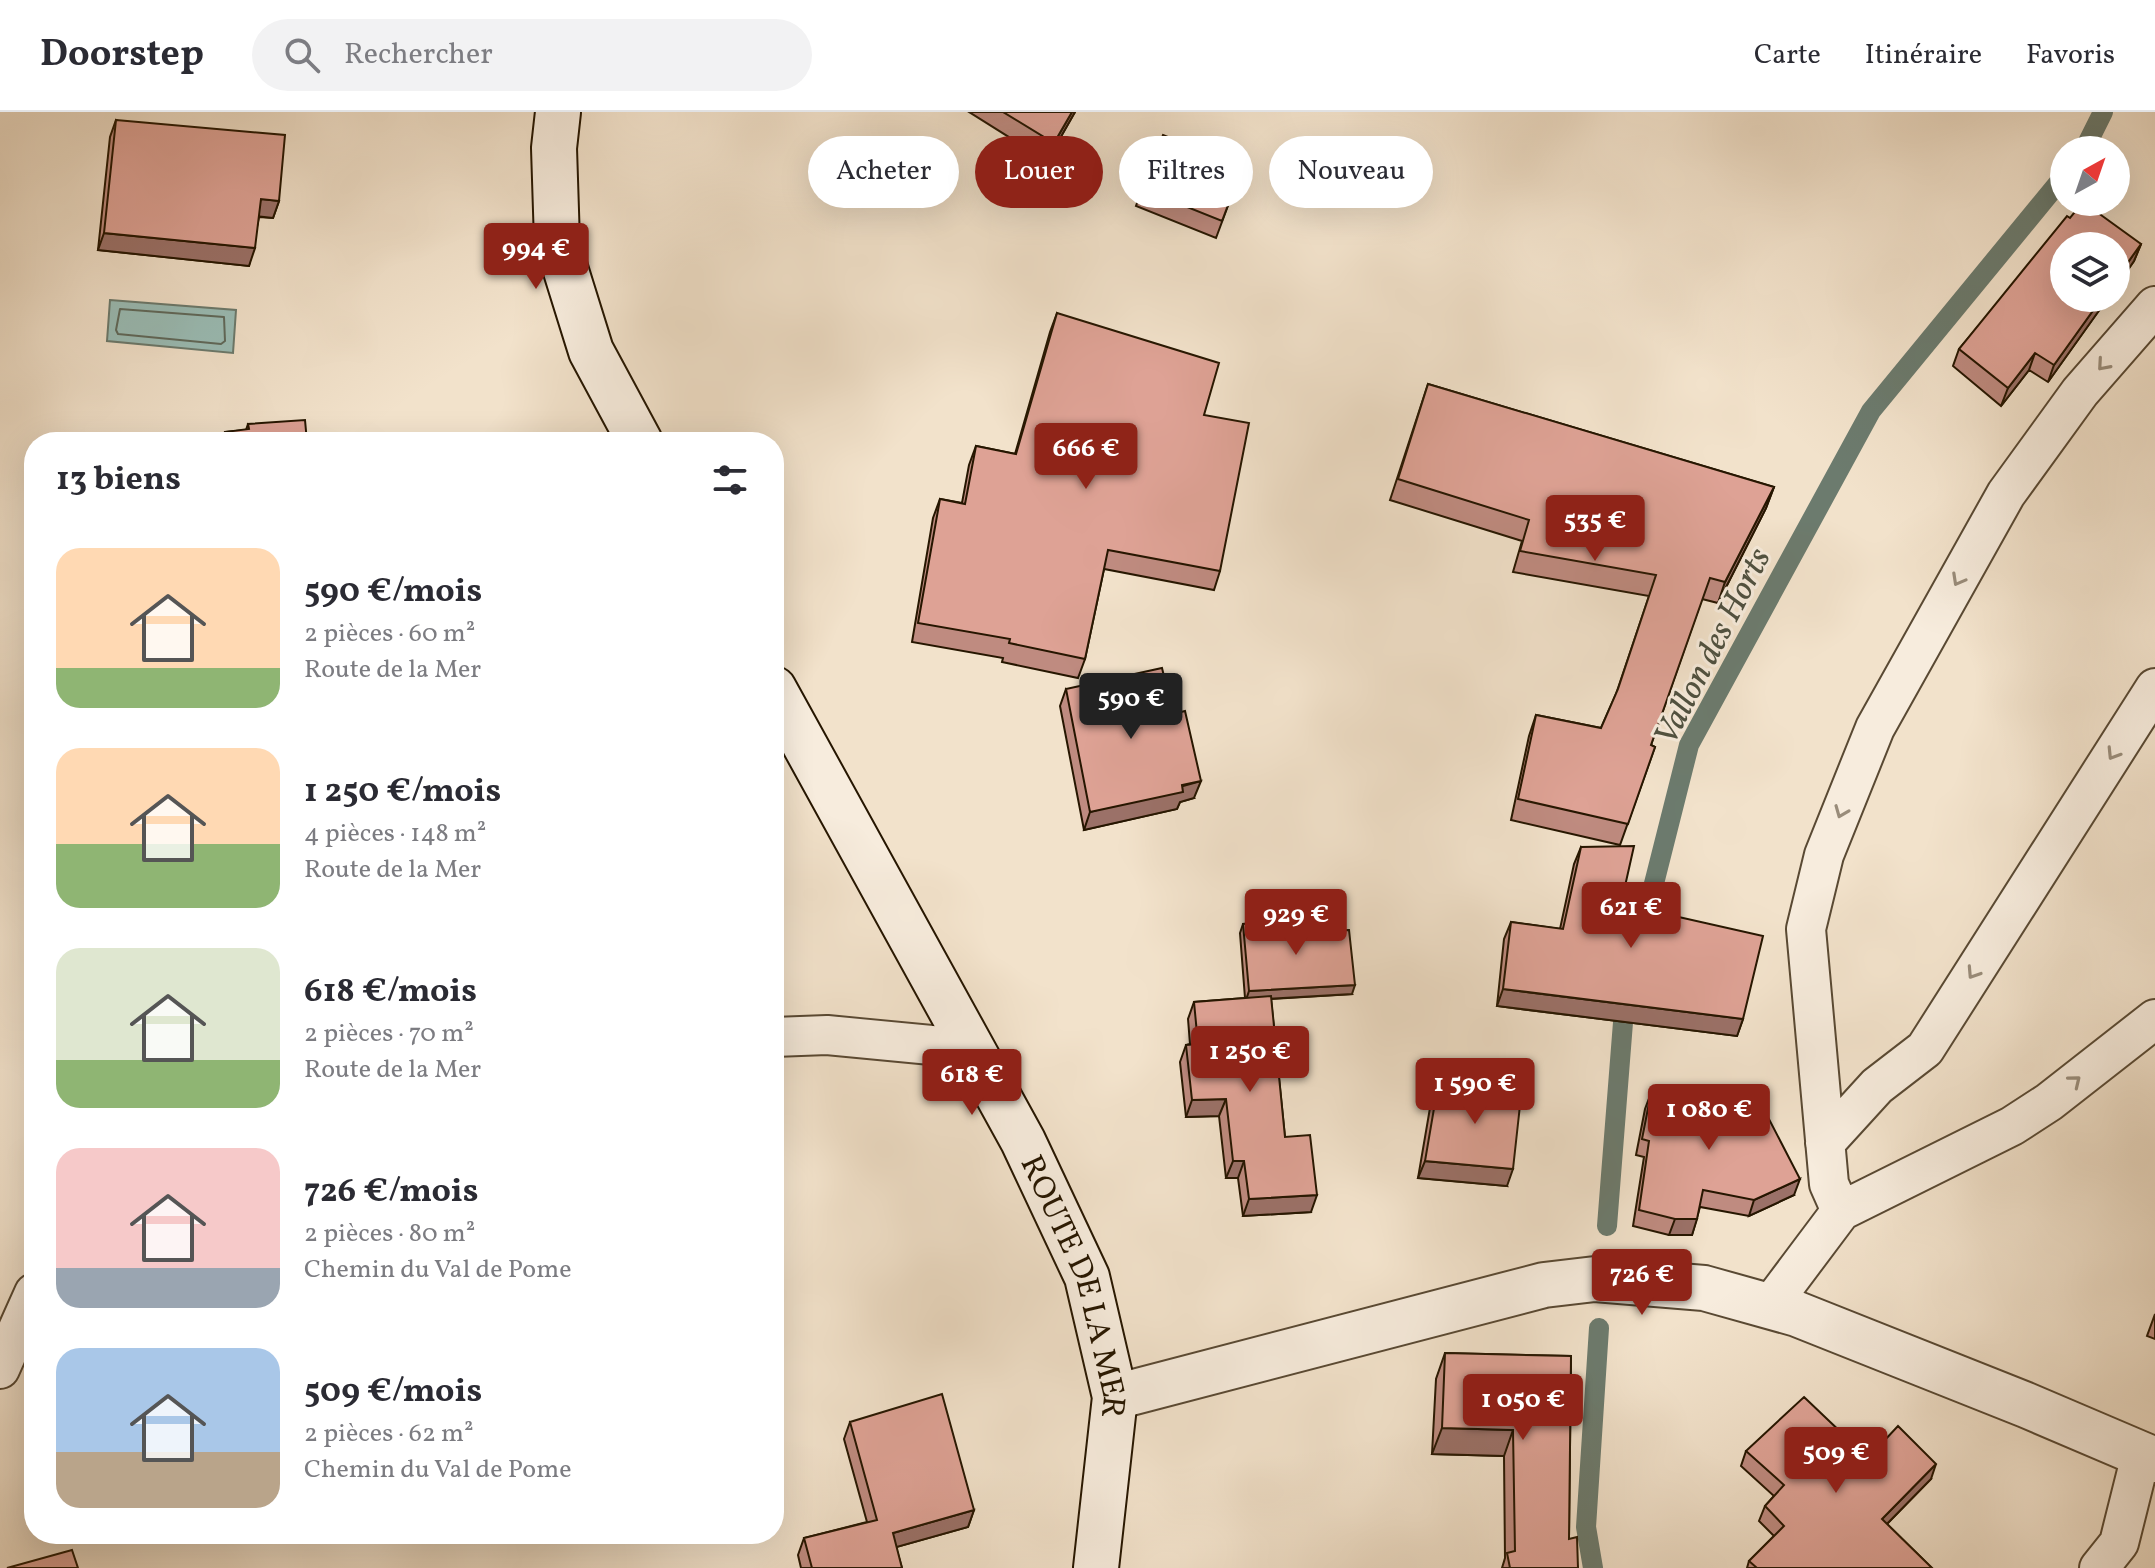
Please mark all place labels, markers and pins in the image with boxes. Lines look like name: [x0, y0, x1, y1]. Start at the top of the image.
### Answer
pin: 994 €: [480, 223, 592, 291]
pin: 666 €: [1030, 423, 1142, 491]
pin: 535 €: [1539, 495, 1651, 563]
pin: 590 €: [1075, 673, 1187, 741]
pin: 621 €: [1575, 882, 1687, 950]
pin: 929 €: [1240, 889, 1352, 957]
pin: 1 250 €: [1176, 1026, 1324, 1094]
pin: 618 €: [916, 1049, 1028, 1117]
pin: 1 590 €: [1401, 1058, 1549, 1126]
pin: 1 080 €: [1635, 1084, 1783, 1152]
pin: 726 €: [1586, 1249, 1698, 1317]
pin: 1 050 €: [1449, 1374, 1597, 1442]
pin: 509 €: [1780, 1427, 1892, 1495]

